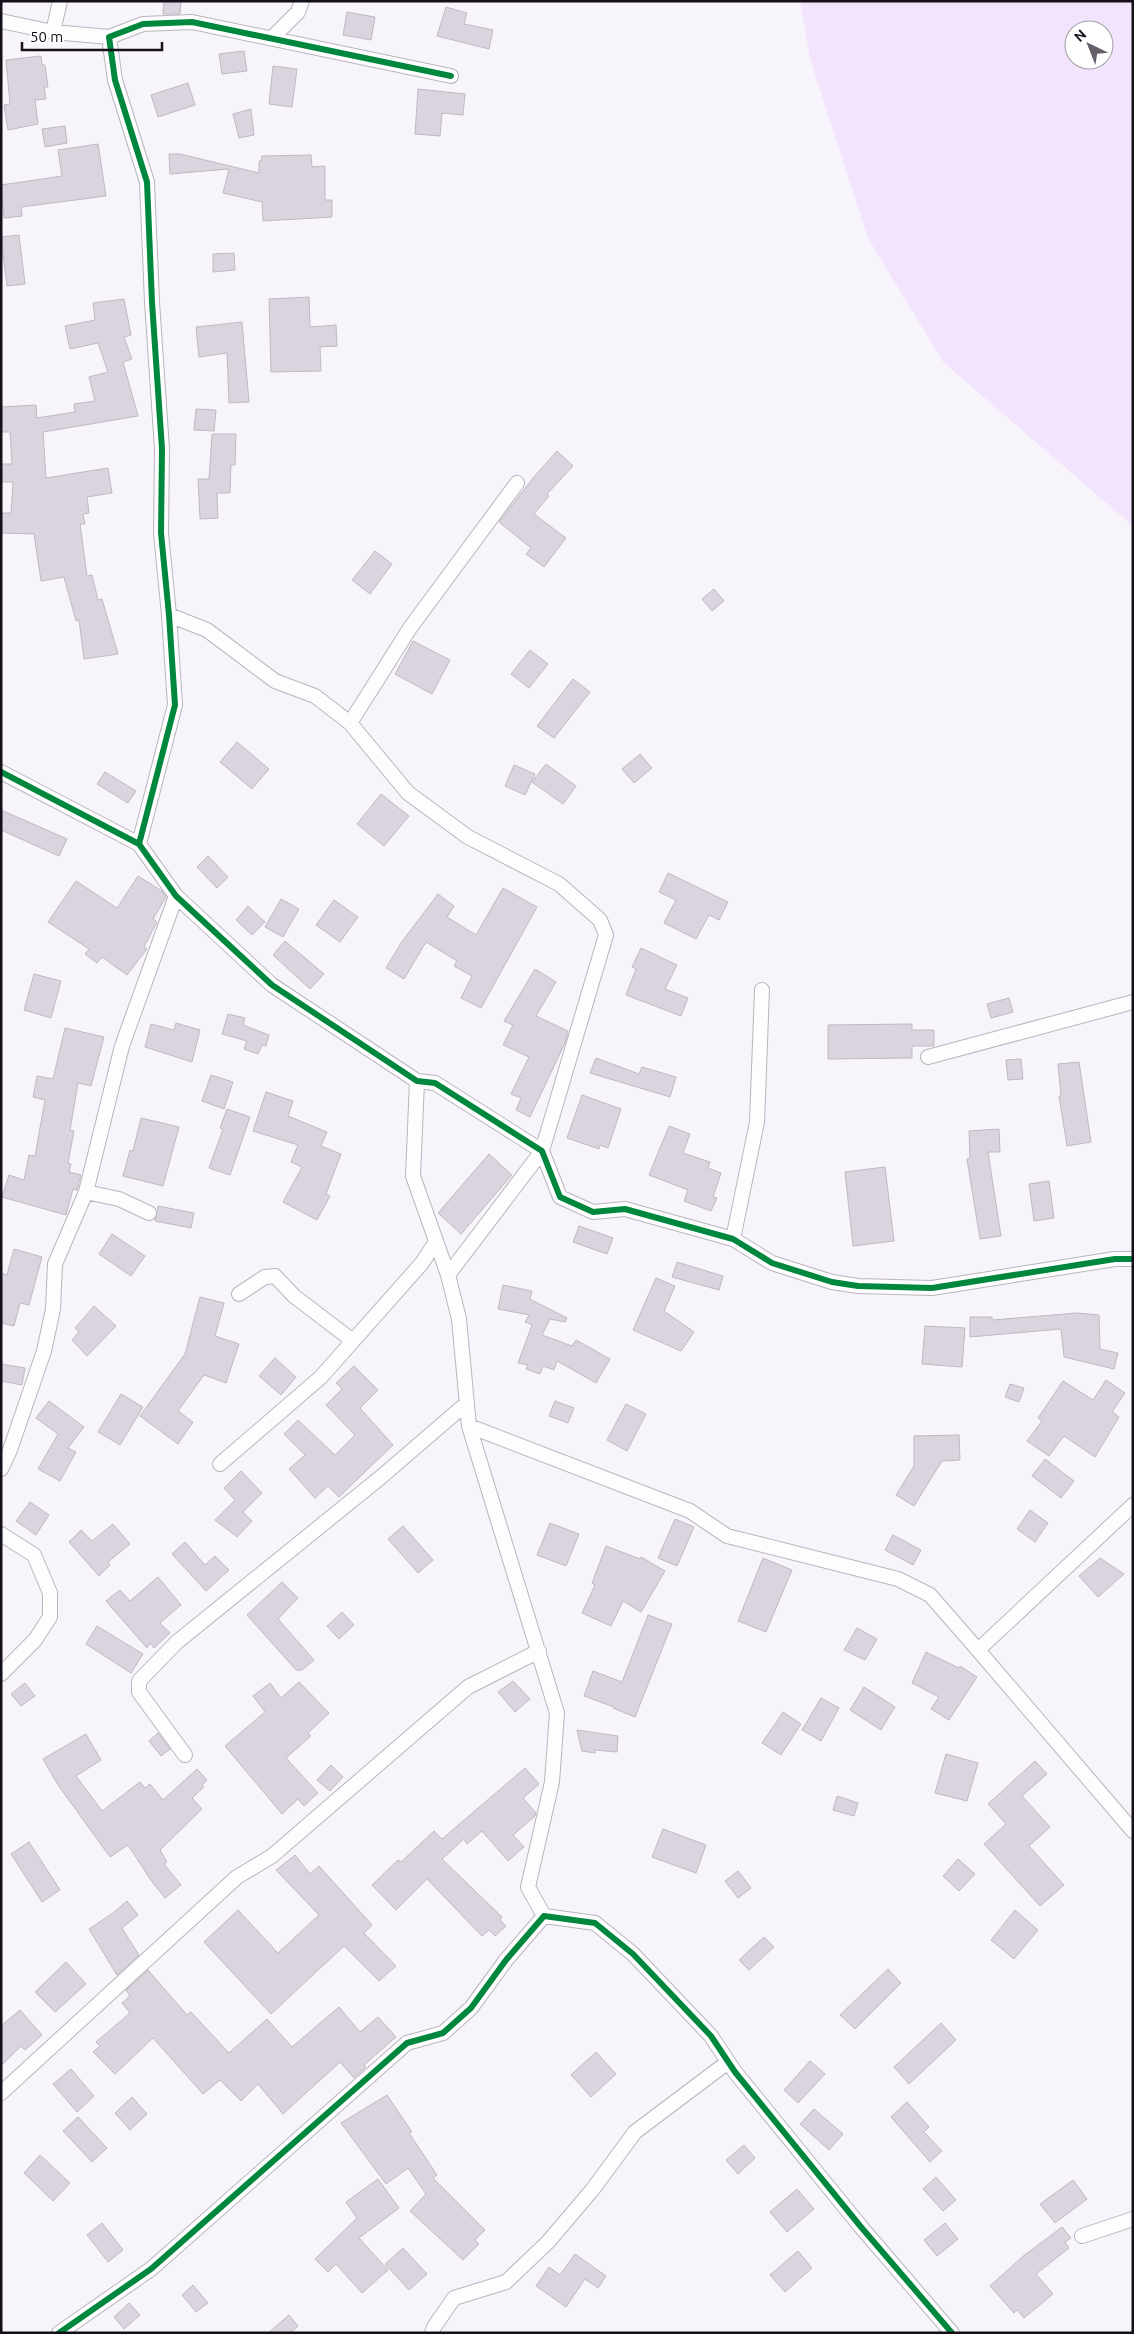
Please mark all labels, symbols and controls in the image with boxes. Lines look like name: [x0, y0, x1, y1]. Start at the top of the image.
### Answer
scale bar: [22, 20, 162, 52]
north arrow: [1064, 20, 1114, 70]
text: N: [1071, 26, 1089, 45]
text: 50 m: [30, 28, 63, 45]

